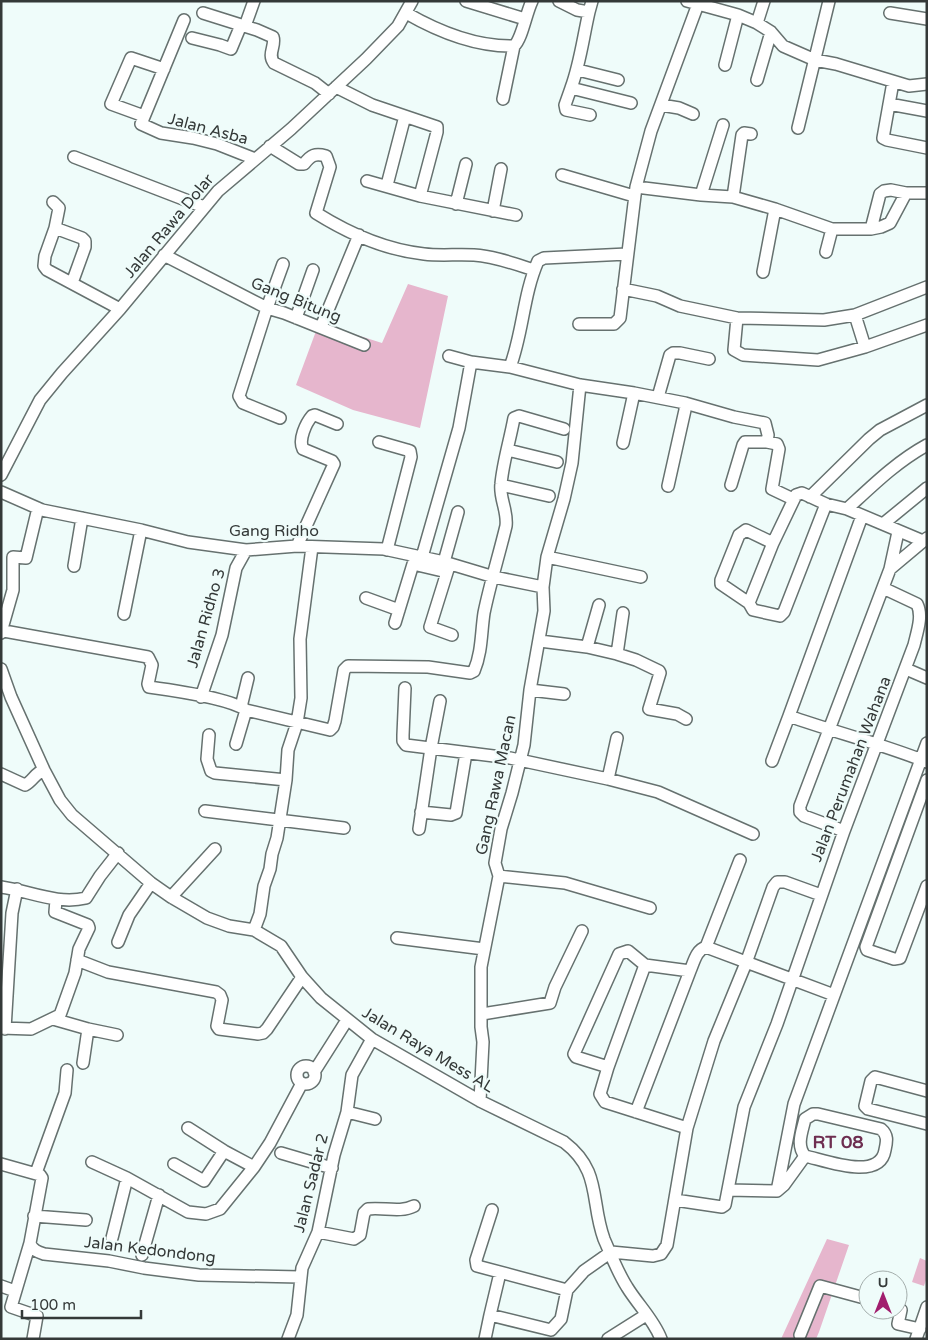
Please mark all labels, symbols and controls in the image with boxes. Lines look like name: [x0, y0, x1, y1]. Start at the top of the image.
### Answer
street label: Jalan Asba: [166, 109, 250, 149]
street label: Jalan Rawa Dolar: [120, 169, 219, 282]
street label: Gang Bitung: [248, 273, 344, 327]
street label: Gang Ridho: [229, 521, 319, 541]
street label: Jalan Ridho 3: [182, 566, 230, 670]
street label: Jalan Perumahan Wahana: [806, 673, 896, 865]
street label: Gang Rawa Macan: [471, 713, 521, 857]
street label: Jalan Raya Mess AL: [358, 1003, 498, 1097]
street label: Jalan Sadar 2: [289, 1131, 333, 1235]
district label: RT 08: [812, 1131, 864, 1153]
street label: Jalan Kedondong: [83, 1232, 217, 1268]
north arrow: [858, 1270, 908, 1320]
text: U: [878, 1274, 888, 1291]
scale bar: [22, 1288, 141, 1320]
text: 100 m: [30, 1296, 76, 1314]

